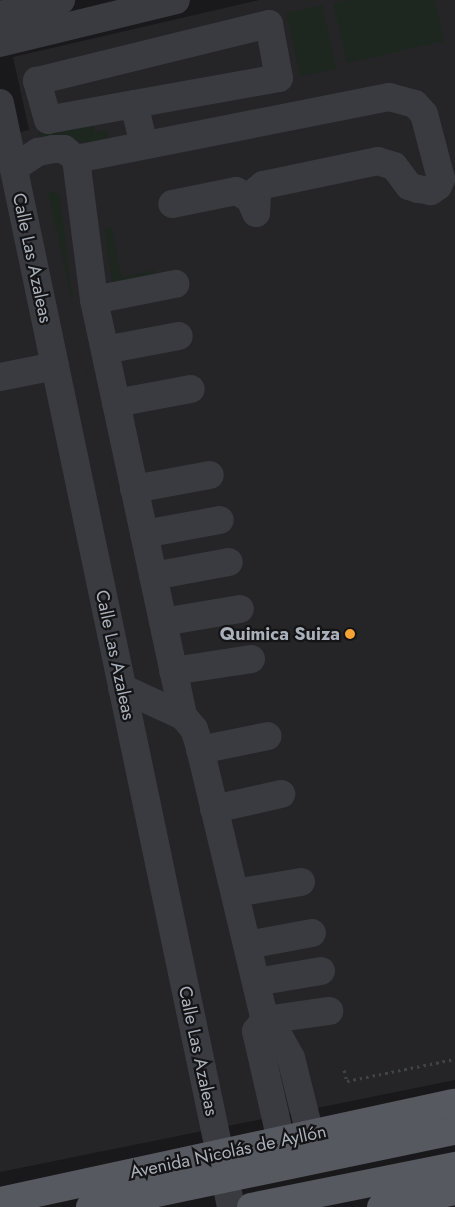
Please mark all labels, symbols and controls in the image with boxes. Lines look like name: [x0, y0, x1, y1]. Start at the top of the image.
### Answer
street label: Calle Las Azaleas: [8, 191, 56, 325]
street label: Calle Las Azaleas: [91, 588, 139, 722]
place label: Quimica Suiza: [220, 623, 340, 645]
marker: Quimica Suiza: [344, 628, 356, 640]
street label: Calle Las Azaleas: [174, 984, 222, 1118]
street label: Avenida Nicolás de Ayllón: [128, 1121, 328, 1183]

